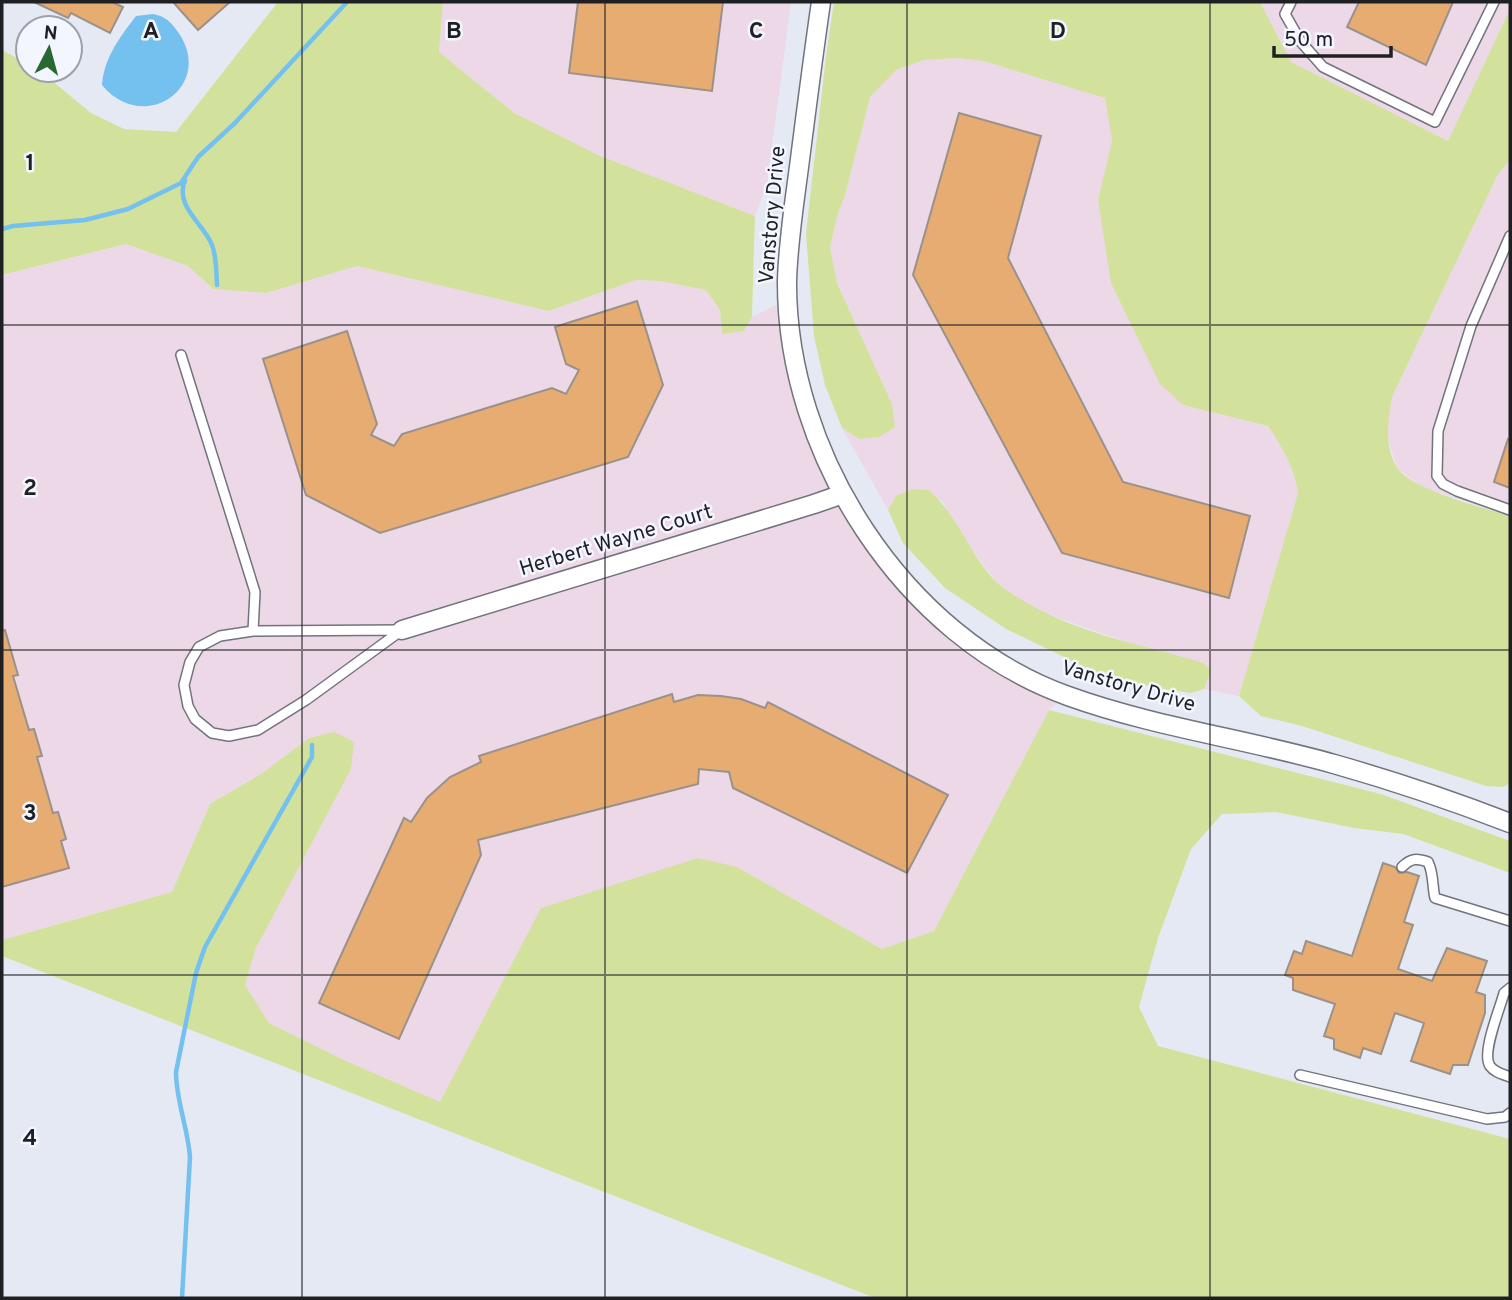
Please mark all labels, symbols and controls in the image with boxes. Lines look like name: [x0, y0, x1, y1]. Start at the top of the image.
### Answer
north arrow: [14, 14, 84, 84]
scale bar: [1274, 14, 1391, 58]
text: A: [143, 18, 159, 47]
text: B: [446, 18, 462, 47]
text: C: [749, 18, 763, 47]
text: D: [1050, 18, 1066, 47]
text: N: [43, 21, 59, 47]
text: 50 m: [1284, 27, 1333, 54]
street label: Vanstory Drive: [754, 145, 792, 285]
text: 1: [25, 150, 35, 179]
text: 2: [23, 475, 37, 504]
street label: Herbert Wayne Court: [516, 499, 716, 583]
street label: Vanstory Drive: [1058, 655, 1198, 719]
text: 3: [23, 800, 37, 829]
text: 4: [23, 1125, 37, 1154]

